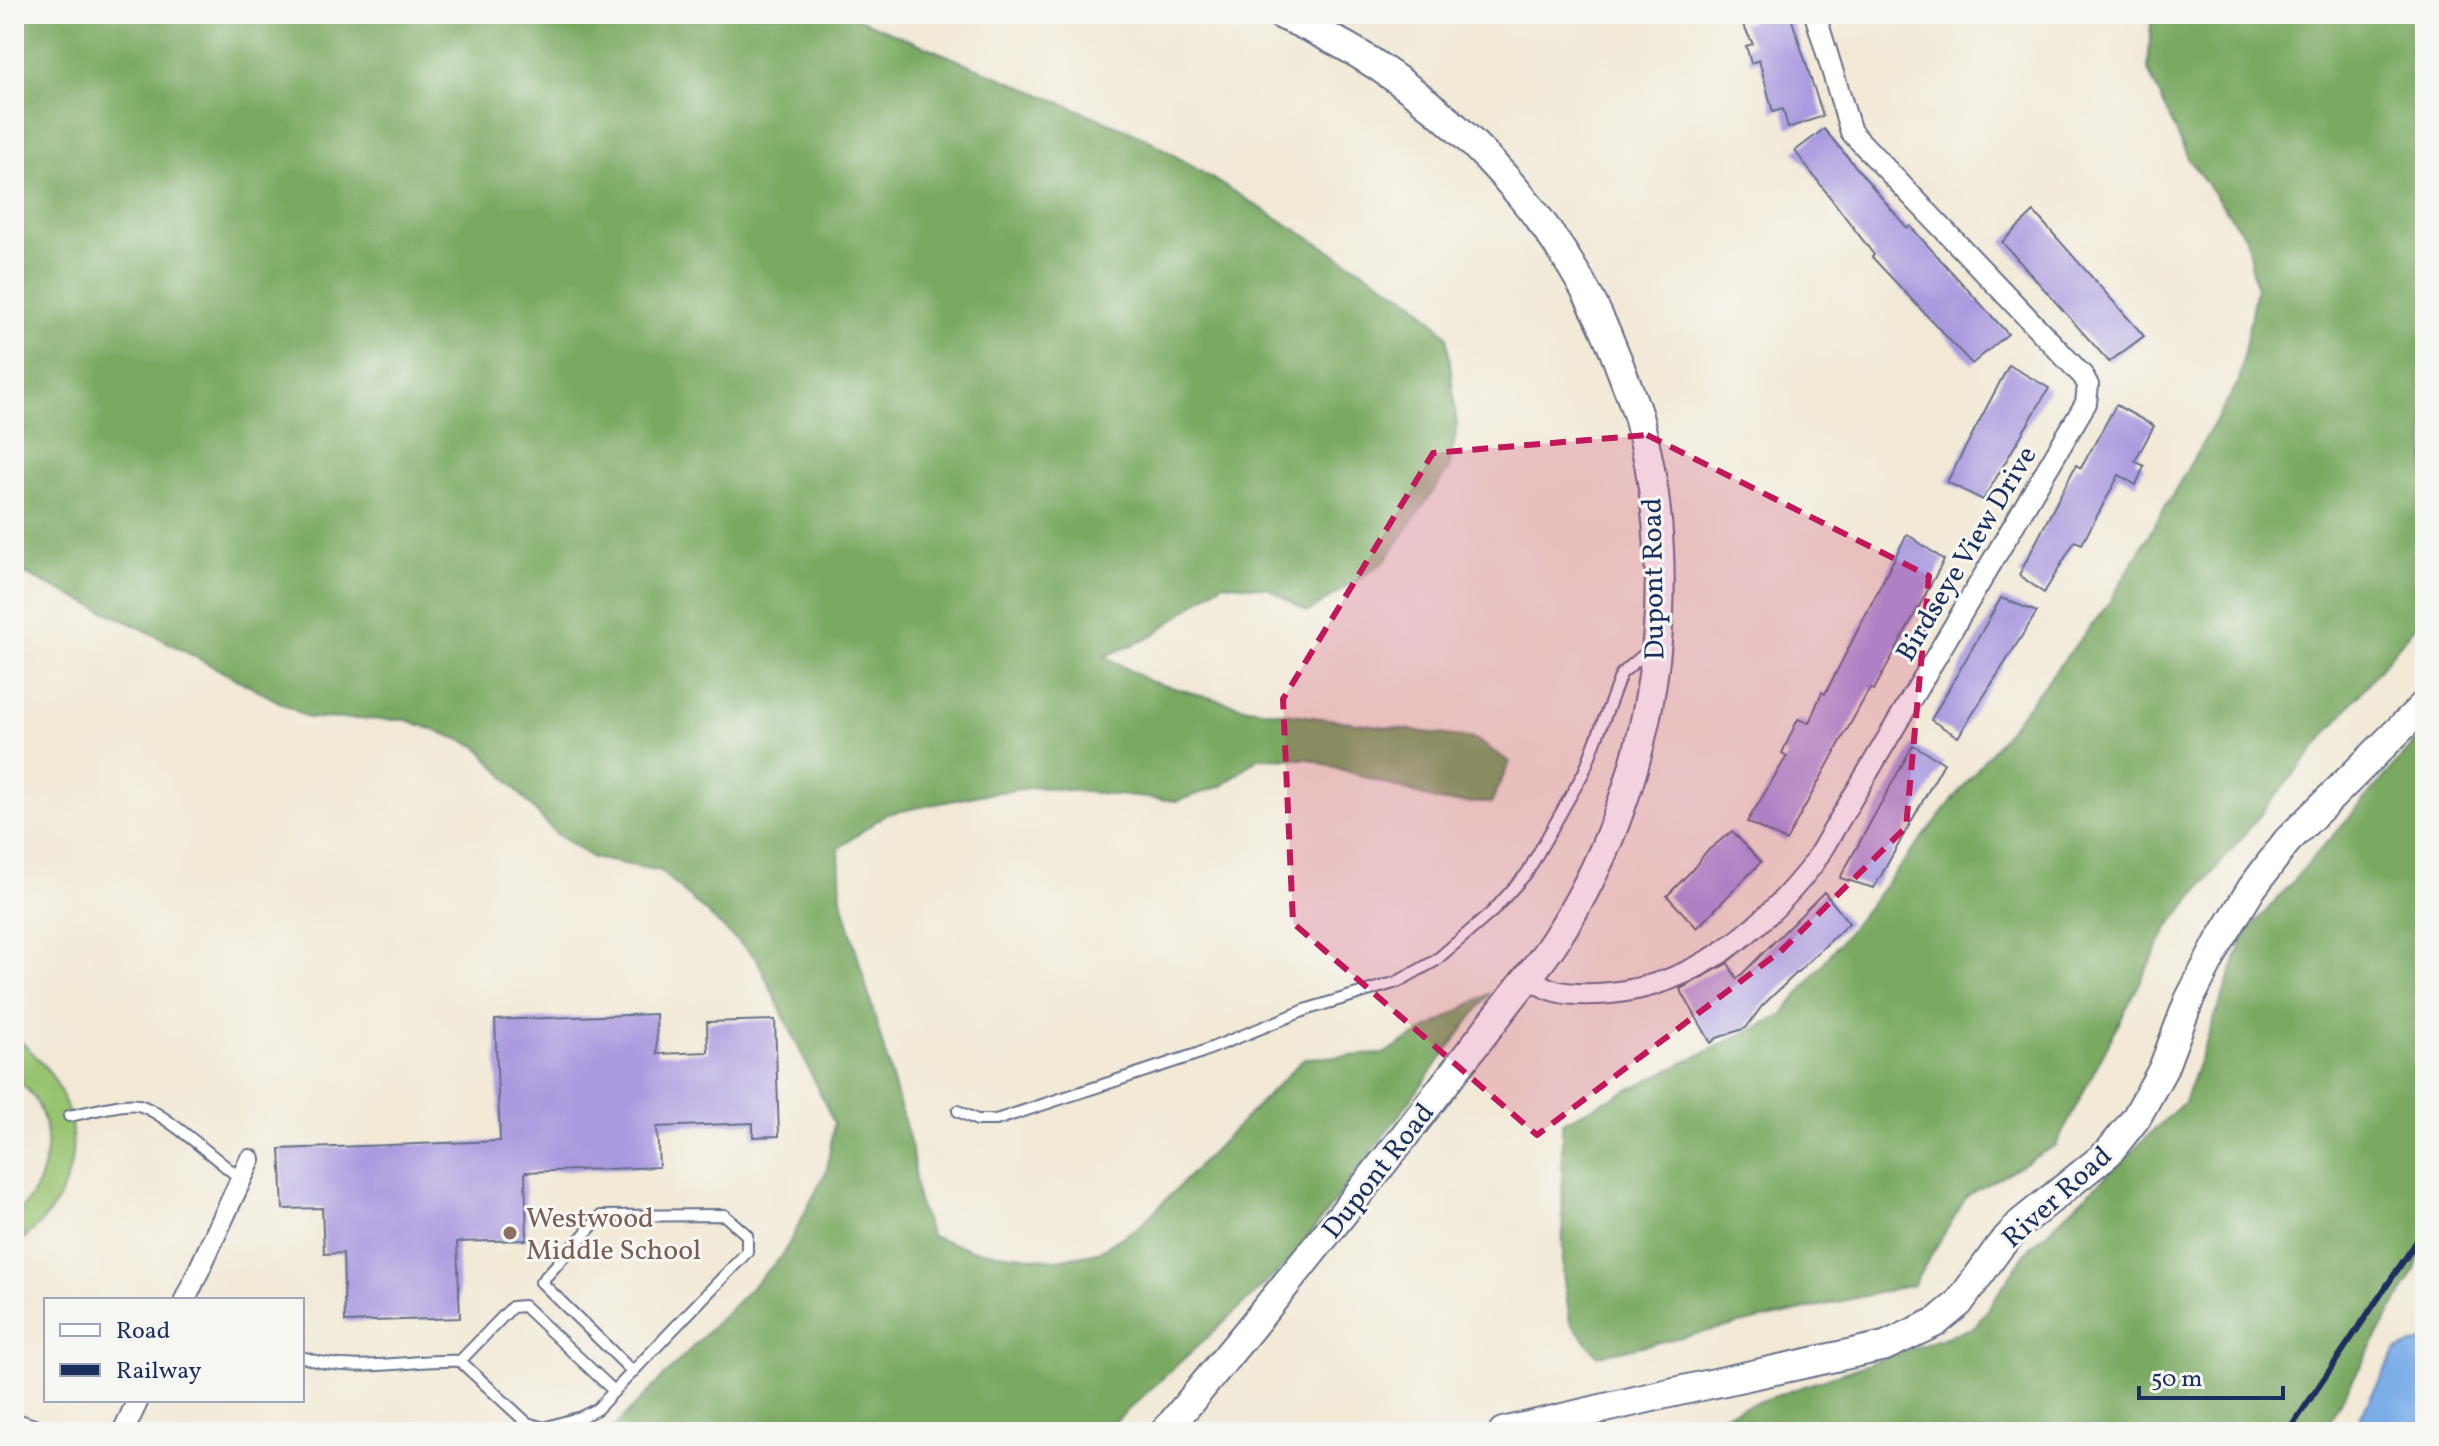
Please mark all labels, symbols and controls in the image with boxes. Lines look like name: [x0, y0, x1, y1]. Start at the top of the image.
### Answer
street label: Birdseye View Drive: [1887, 439, 2047, 669]
street label: Dupont Road: [1634, 497, 1675, 661]
street label: Dupont Road: [1314, 1095, 1444, 1248]
street label: River Road: [1994, 1138, 2121, 1258]
place label: Westwood Middle School: [526, 1200, 701, 1271]
marker: Westwood Middle School: [501, 1224, 519, 1242]
legend: [44, 1298, 304, 1402]
text: Road: [116, 1315, 170, 1349]
scale bar: [2139, 1350, 2283, 1400]
text: Railway: [116, 1355, 202, 1389]
text: 50 m: [2151, 1363, 2203, 1397]

